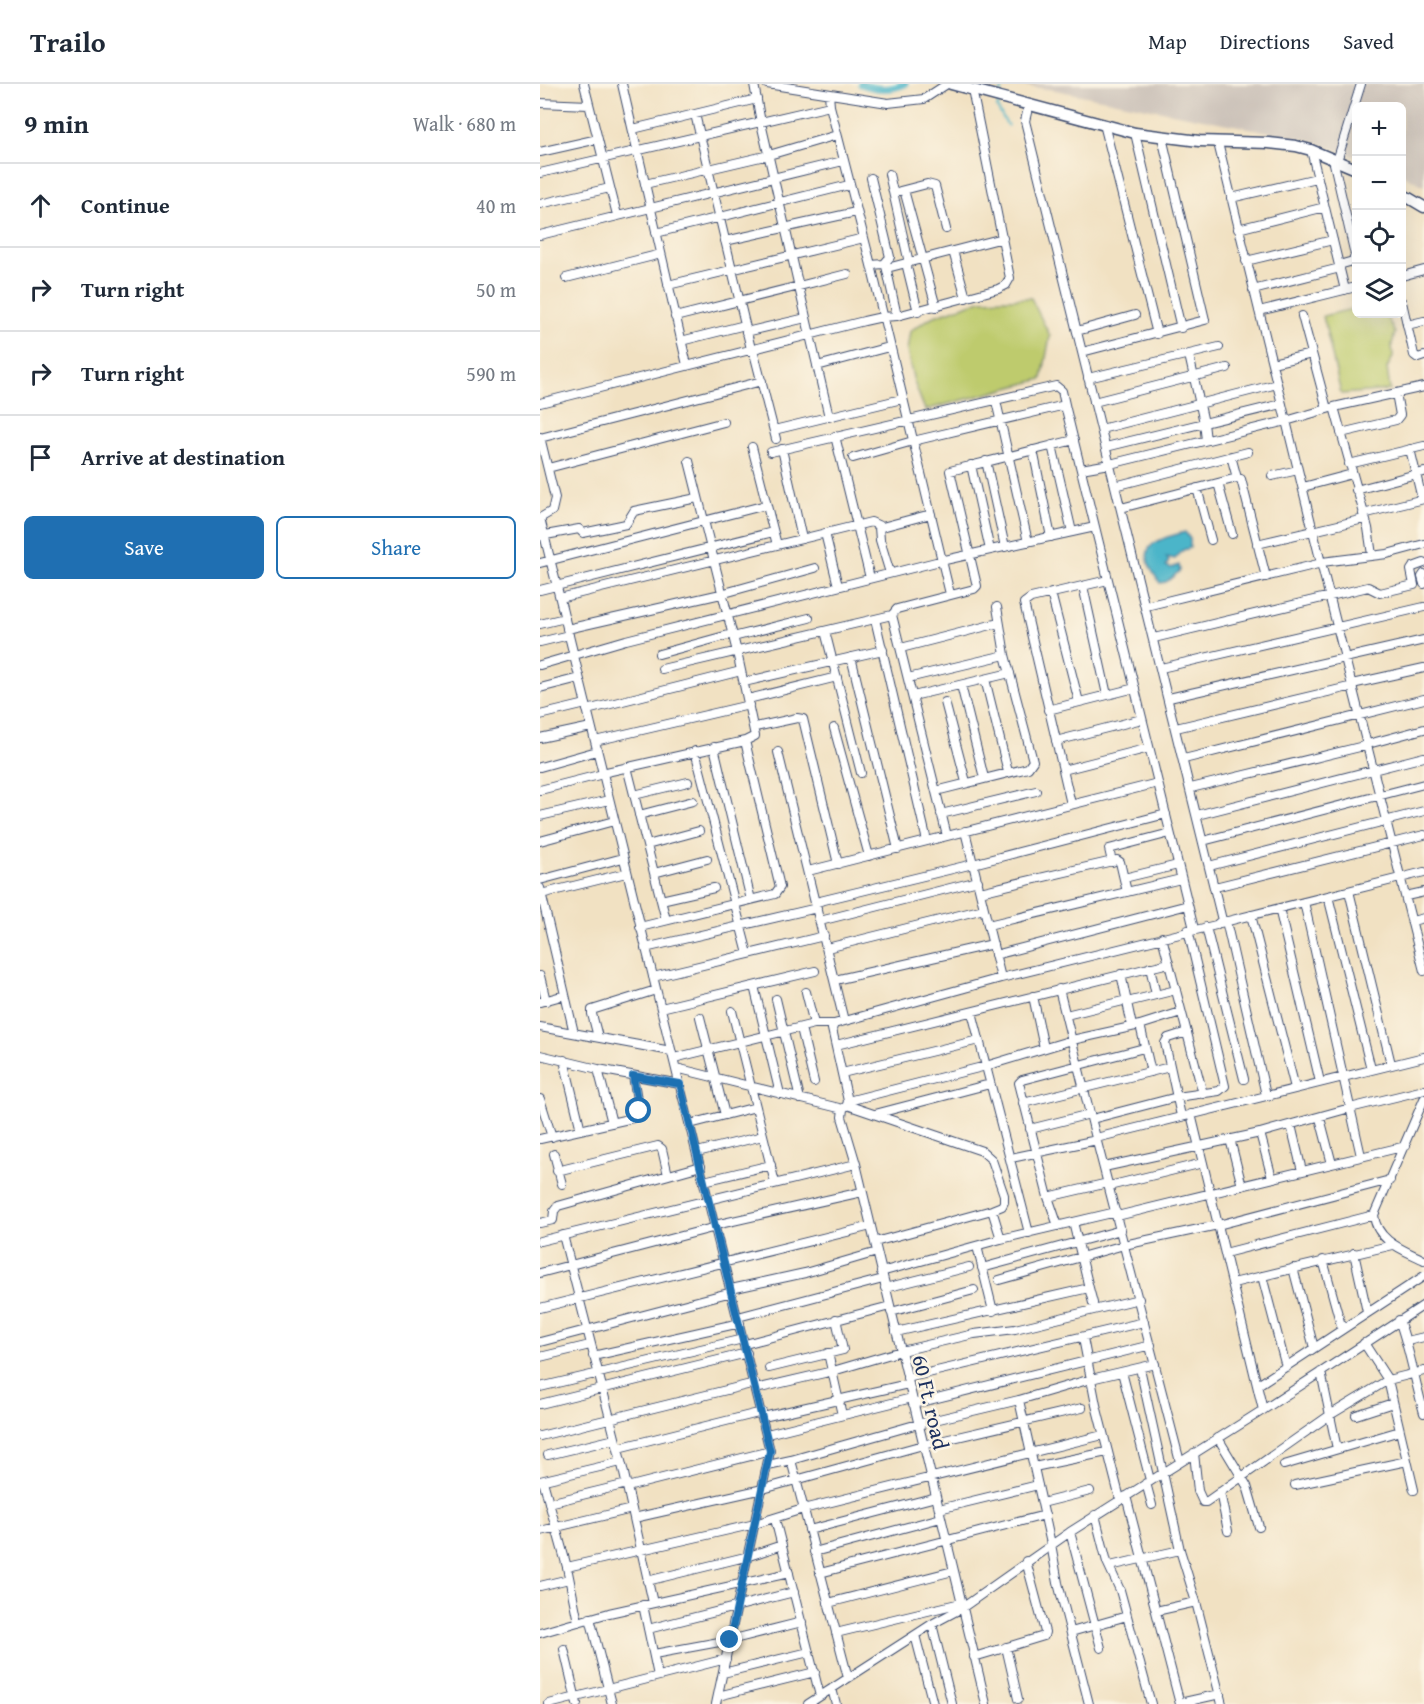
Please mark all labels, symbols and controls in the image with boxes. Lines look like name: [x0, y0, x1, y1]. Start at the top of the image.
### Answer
text: Trailo: [30, 21, 106, 62]
text: Map: [1148, 26, 1187, 57]
text: Directions: [1220, 26, 1310, 57]
text: Saved: [1343, 26, 1394, 57]
map controls: [1352, 102, 1406, 318]
button: +: [1352, 102, 1406, 156]
text: 9 min: [24, 104, 89, 143]
text: Walk · 680 m: [413, 109, 516, 138]
button: −: [1352, 156, 1406, 210]
icon: ahead: [24, 189, 57, 222]
text: Continue: [81, 189, 170, 221]
text: 40 m: [476, 191, 516, 220]
button: locate: [1352, 210, 1406, 264]
button: layers: [1352, 264, 1406, 318]
icon: right: [24, 273, 57, 306]
text: Turn right: [81, 273, 184, 305]
text: 50 m: [476, 275, 516, 304]
icon: right: [24, 357, 57, 390]
text: Turn right: [81, 357, 184, 389]
text: 590 m: [466, 359, 516, 388]
icon: arrive: [24, 441, 57, 474]
text: Arrive at destination: [81, 441, 285, 473]
button: Save: [24, 516, 264, 579]
button: Share: [276, 516, 516, 579]
route start: [625, 1097, 651, 1123]
street label: 60 Ft. road: [905, 1351, 958, 1453]
route end: [716, 1626, 742, 1652]

